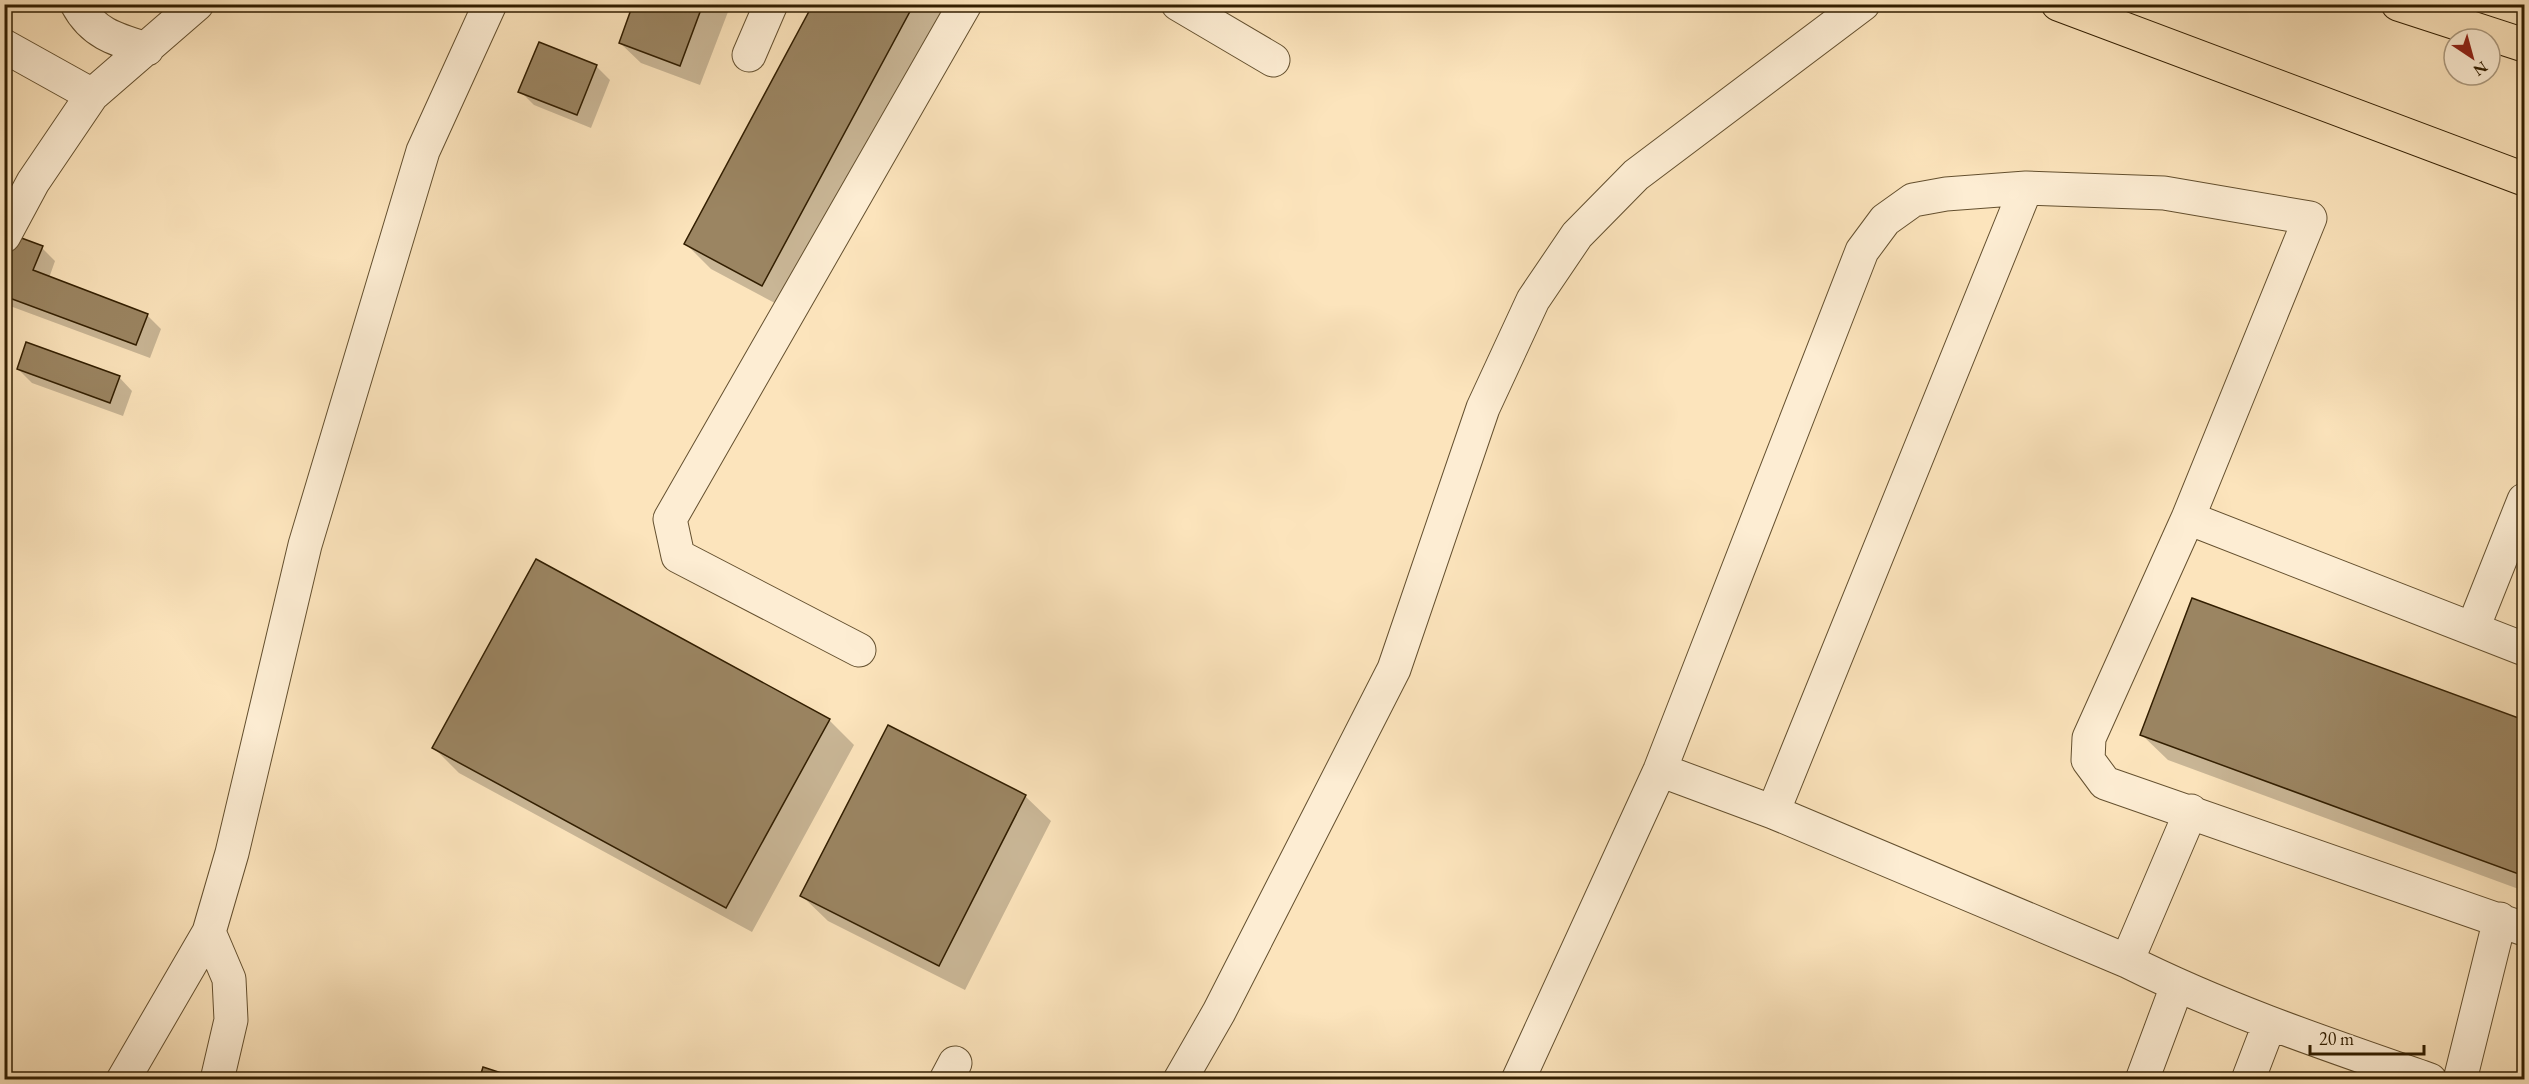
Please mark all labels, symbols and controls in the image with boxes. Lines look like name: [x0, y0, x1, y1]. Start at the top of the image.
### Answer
north arrow: [2442, 27, 2502, 87]
text: N: [2469, 56, 2492, 81]
scale bar: [2310, 1018, 2424, 1056]
text: 20 m: [2319, 1027, 2354, 1050]

